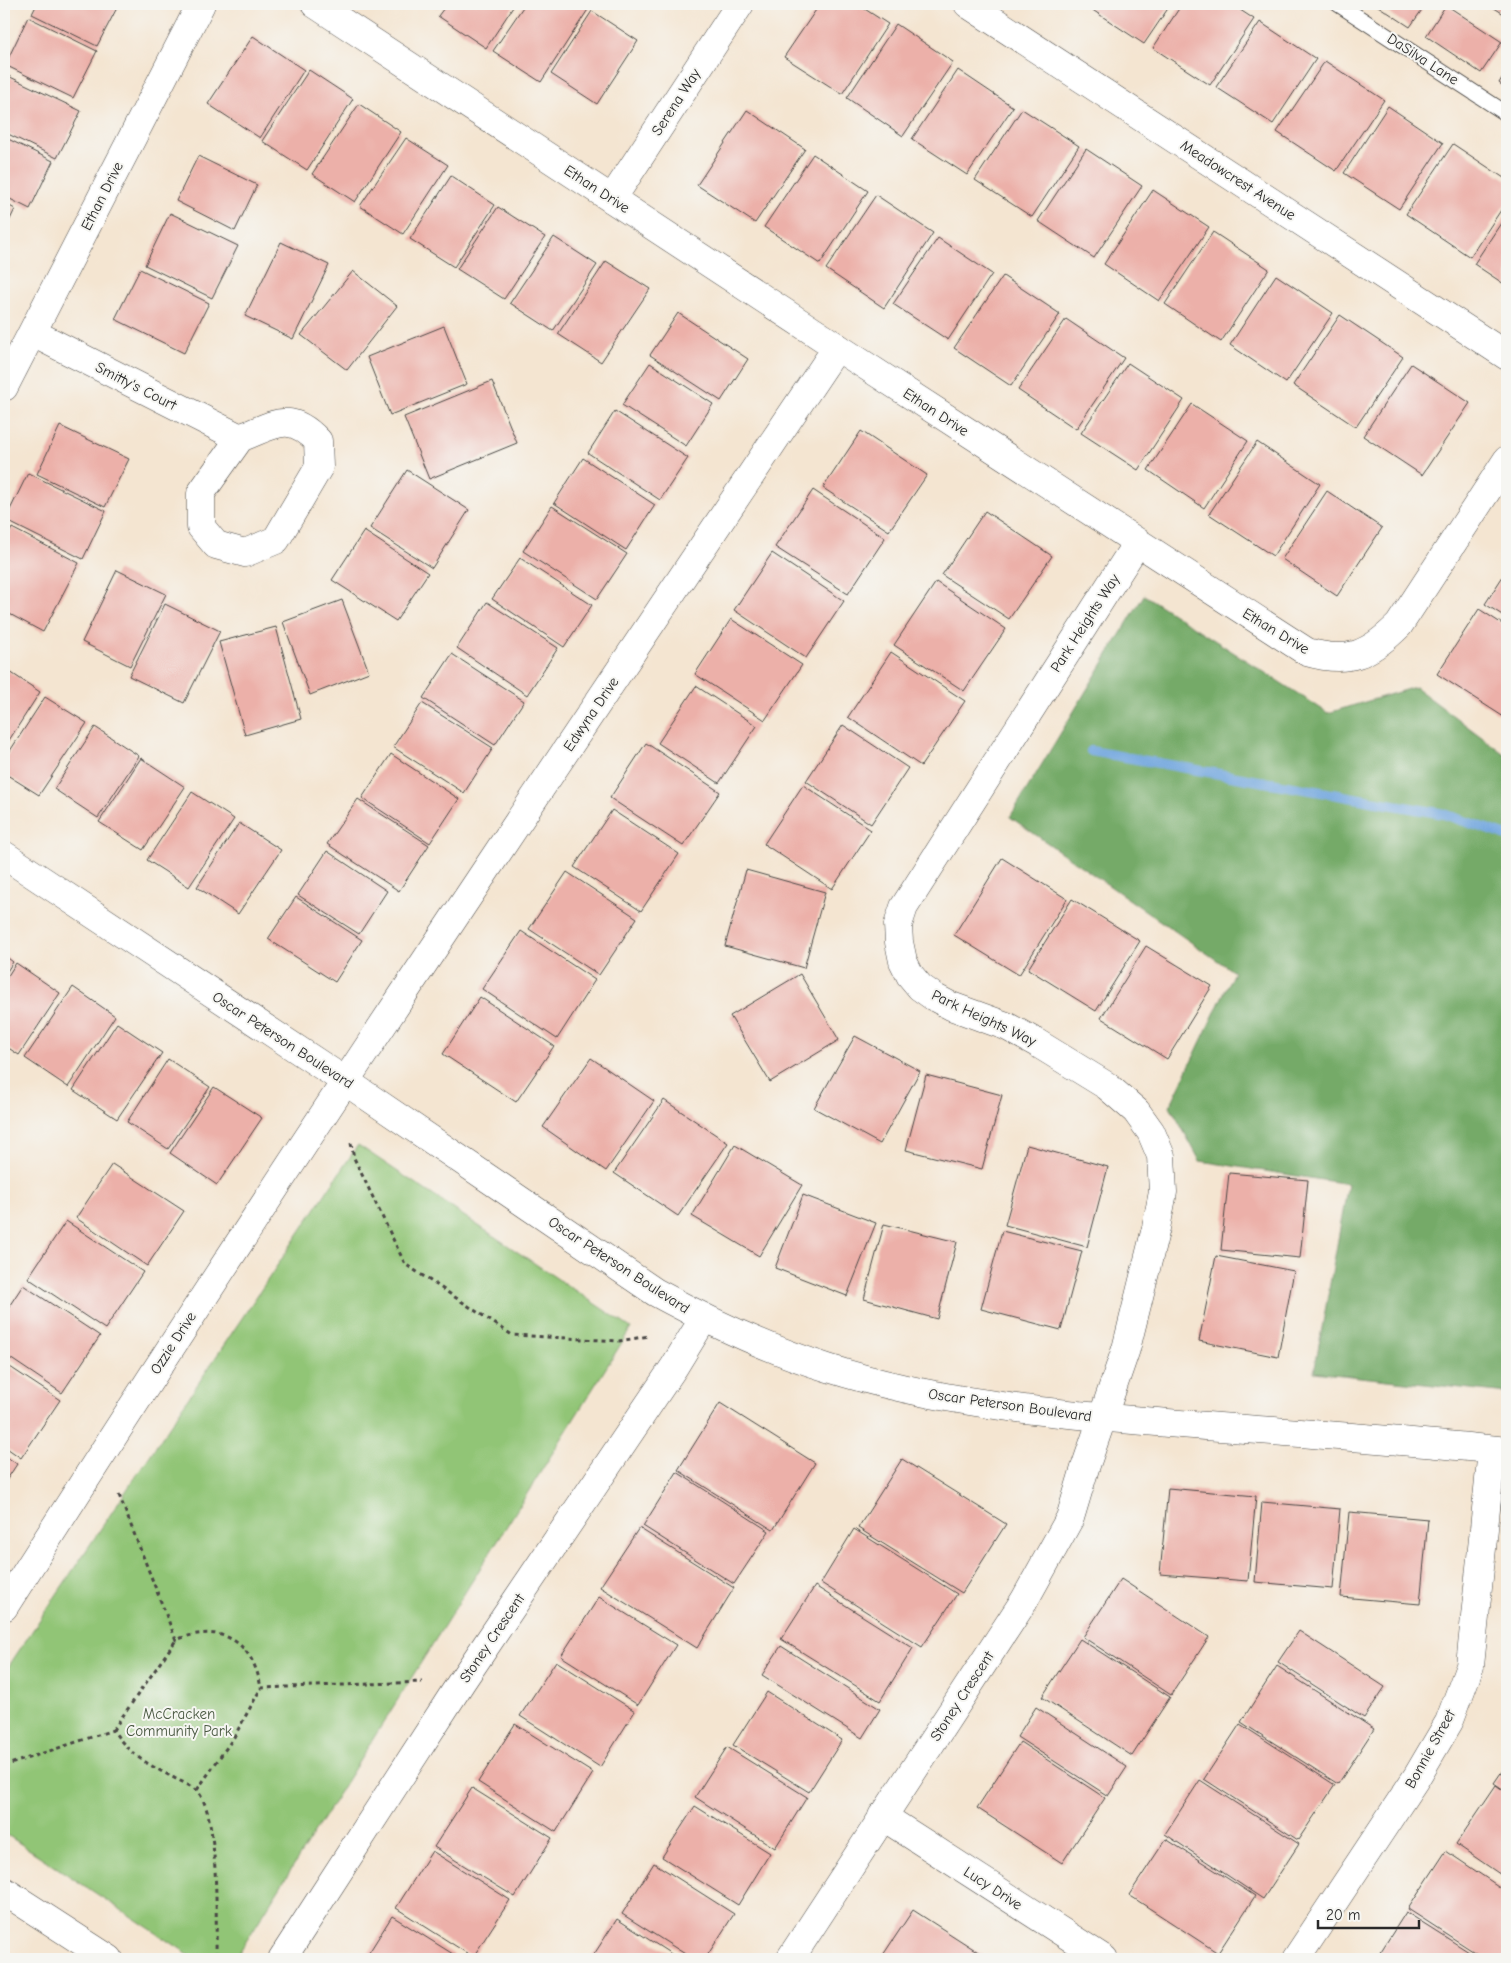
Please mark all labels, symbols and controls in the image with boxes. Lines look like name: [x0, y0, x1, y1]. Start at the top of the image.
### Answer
street label: DaSilva Lane: [1384, 29, 1463, 89]
street label: Serena Way: [648, 65, 705, 139]
street label: Meadowcrest Avenue: [1177, 136, 1299, 224]
street label: Ethan Drive: [77, 158, 127, 233]
street label: Ethan Drive: [561, 161, 634, 217]
street label: Smitty's Court: [92, 358, 180, 414]
street label: Ethan Drive: [900, 384, 973, 440]
street label: Park Heights Way: [1047, 570, 1124, 675]
street label: Ethan Drive: [1239, 604, 1313, 658]
street label: Edwyna Drive: [559, 673, 623, 755]
street label: Park Heights Way: [929, 986, 1039, 1050]
street label: Oscar Peterson Boulevard: [209, 988, 357, 1092]
street label: Oscar Peterson Boulevard: [545, 1213, 693, 1317]
street label: Ozzie Drive: [146, 1308, 200, 1378]
street label: Oscar Peterson Boulevard: [927, 1385, 1093, 1425]
street label: Stoney Crescent: [456, 1589, 529, 1686]
street label: Stoney Crescent: [926, 1647, 998, 1744]
park label: McCracken Community Park: [126, 1705, 233, 1740]
street label: Bonnie Street: [1401, 1706, 1459, 1792]
street label: Lucy Drive: [960, 1862, 1026, 1914]
scale bar: [1318, 1898, 1420, 1930]
text: 20 m: [1326, 1906, 1360, 1924]

